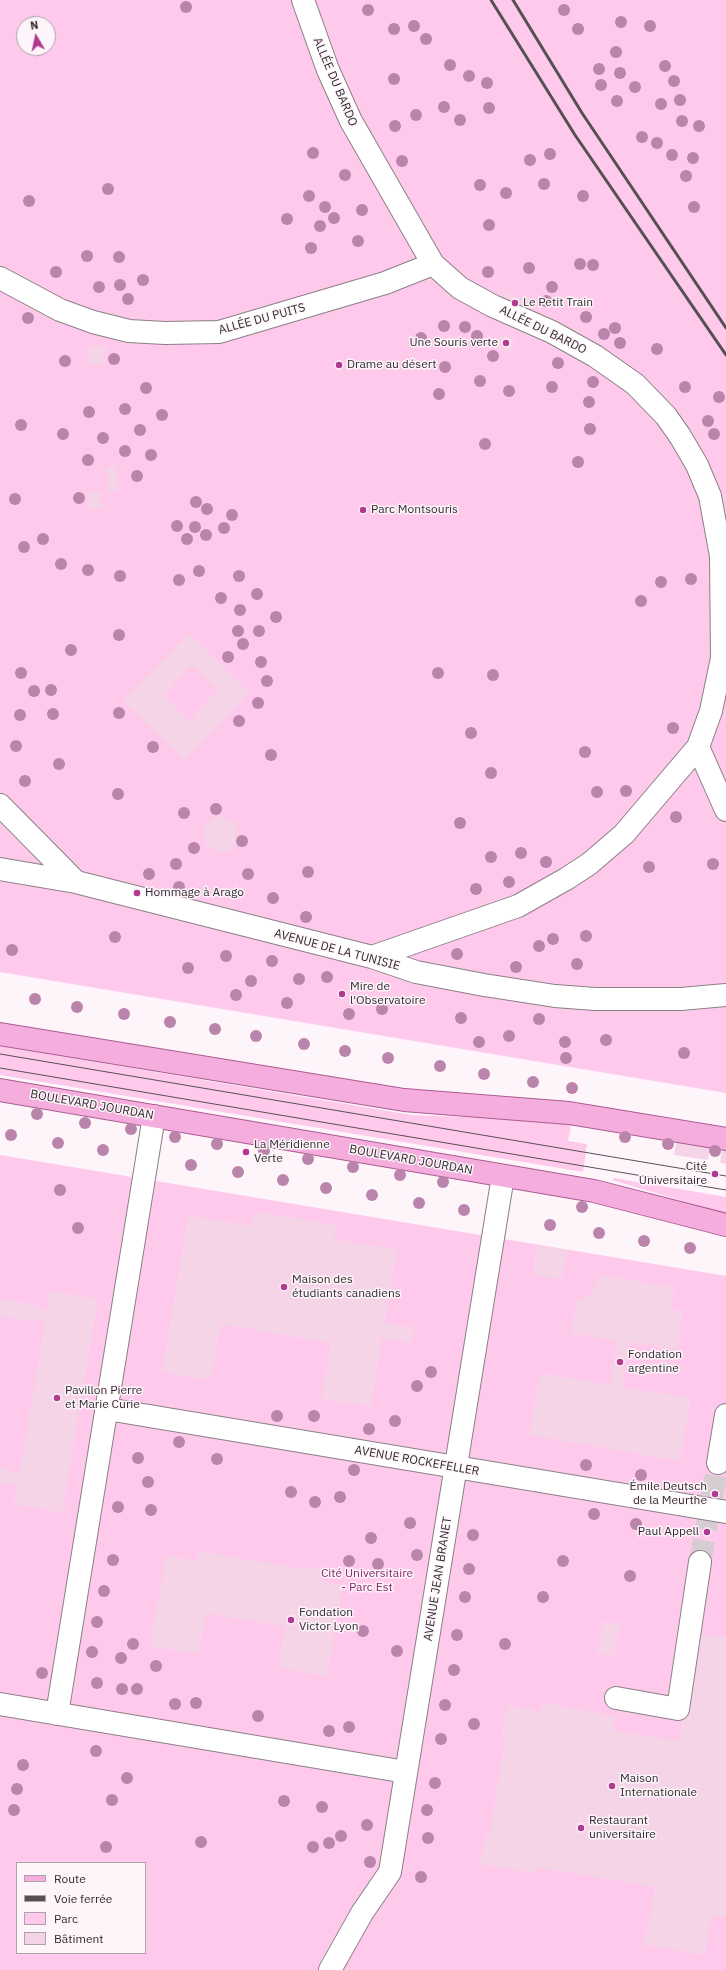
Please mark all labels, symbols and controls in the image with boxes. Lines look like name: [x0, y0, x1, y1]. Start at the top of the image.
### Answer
north arrow: [16, 16, 56, 56]
text: N: [29, 18, 39, 33]
street label: ALLÉE DU BARDO: [310, 35, 360, 129]
place label: Le Petit Train: [523, 296, 593, 310]
marker: Le Petit Train: [510, 298, 520, 308]
street label: ALLÉE DU PUITS: [217, 300, 307, 338]
street label: ALLÉE DU BARDO: [497, 303, 589, 357]
place label: Une Souris verte: [409, 336, 498, 350]
marker: Une Souris verte: [501, 338, 511, 348]
place label: Drame au désert: [347, 358, 436, 372]
marker: Drame au désert: [334, 360, 344, 370]
place label: Parc Montsouris: [371, 503, 458, 517]
marker: Parc Montsouris: [358, 505, 368, 515]
place label: Hommage à Arago: [145, 886, 244, 900]
marker: Hommage à Arago: [132, 888, 142, 898]
street label: AVENUE DE LA TUNISIE: [273, 926, 401, 974]
place label: Mire de l'Observatoire: [350, 980, 425, 1008]
marker: Mire de l'Observatoire: [337, 989, 347, 999]
street label: BOULEVARD JOURDAN: [29, 1087, 155, 1123]
place label: La Méridienne Verte: [254, 1138, 330, 1166]
street label: BOULEVARD JOURDAN: [348, 1142, 474, 1178]
marker: La Méridienne Verte: [241, 1147, 251, 1157]
place label: Cité Universitaire: [639, 1160, 707, 1188]
marker: Cité Universitaire: [710, 1169, 720, 1179]
place label: Maison des étudiants canadiens: [292, 1273, 401, 1301]
marker: Maison des étudiants canadiens: [279, 1282, 289, 1292]
place label: Fondation argentine: [628, 1348, 682, 1376]
marker: Fondation argentine: [615, 1357, 625, 1367]
place label: Pavillon Pierre et Marie Curie: [65, 1384, 142, 1412]
marker: Pavillon Pierre et Marie Curie: [52, 1393, 62, 1403]
street label: AVENUE ROCKEFELLER: [353, 1443, 481, 1479]
place label: Émile Deutsch de la Meurthe: [629, 1480, 707, 1508]
marker: Émile Deutsch de la Meurthe: [710, 1489, 720, 1499]
street label: AVENUE JEAN BRANET: [421, 1516, 455, 1642]
place label: Paul Appell: [638, 1525, 699, 1539]
marker: Paul Appell: [702, 1527, 712, 1537]
park label: Cité Universitaire - Parc Est: [321, 1567, 413, 1595]
place label: Fondation Victor Lyon: [299, 1606, 358, 1634]
marker: Fondation Victor Lyon: [286, 1615, 296, 1625]
place label: Maison Internationale: [620, 1772, 697, 1800]
marker: Maison Internationale: [607, 1781, 617, 1791]
place label: Restaurant universitaire: [589, 1814, 656, 1842]
marker: Restaurant universitaire: [576, 1823, 586, 1833]
legend: [16, 1862, 146, 1954]
text: Route: [54, 1871, 86, 1886]
text: Voie ferrée: [54, 1891, 112, 1906]
text: Parc: [54, 1911, 78, 1926]
text: Bâtiment: [54, 1931, 104, 1946]

